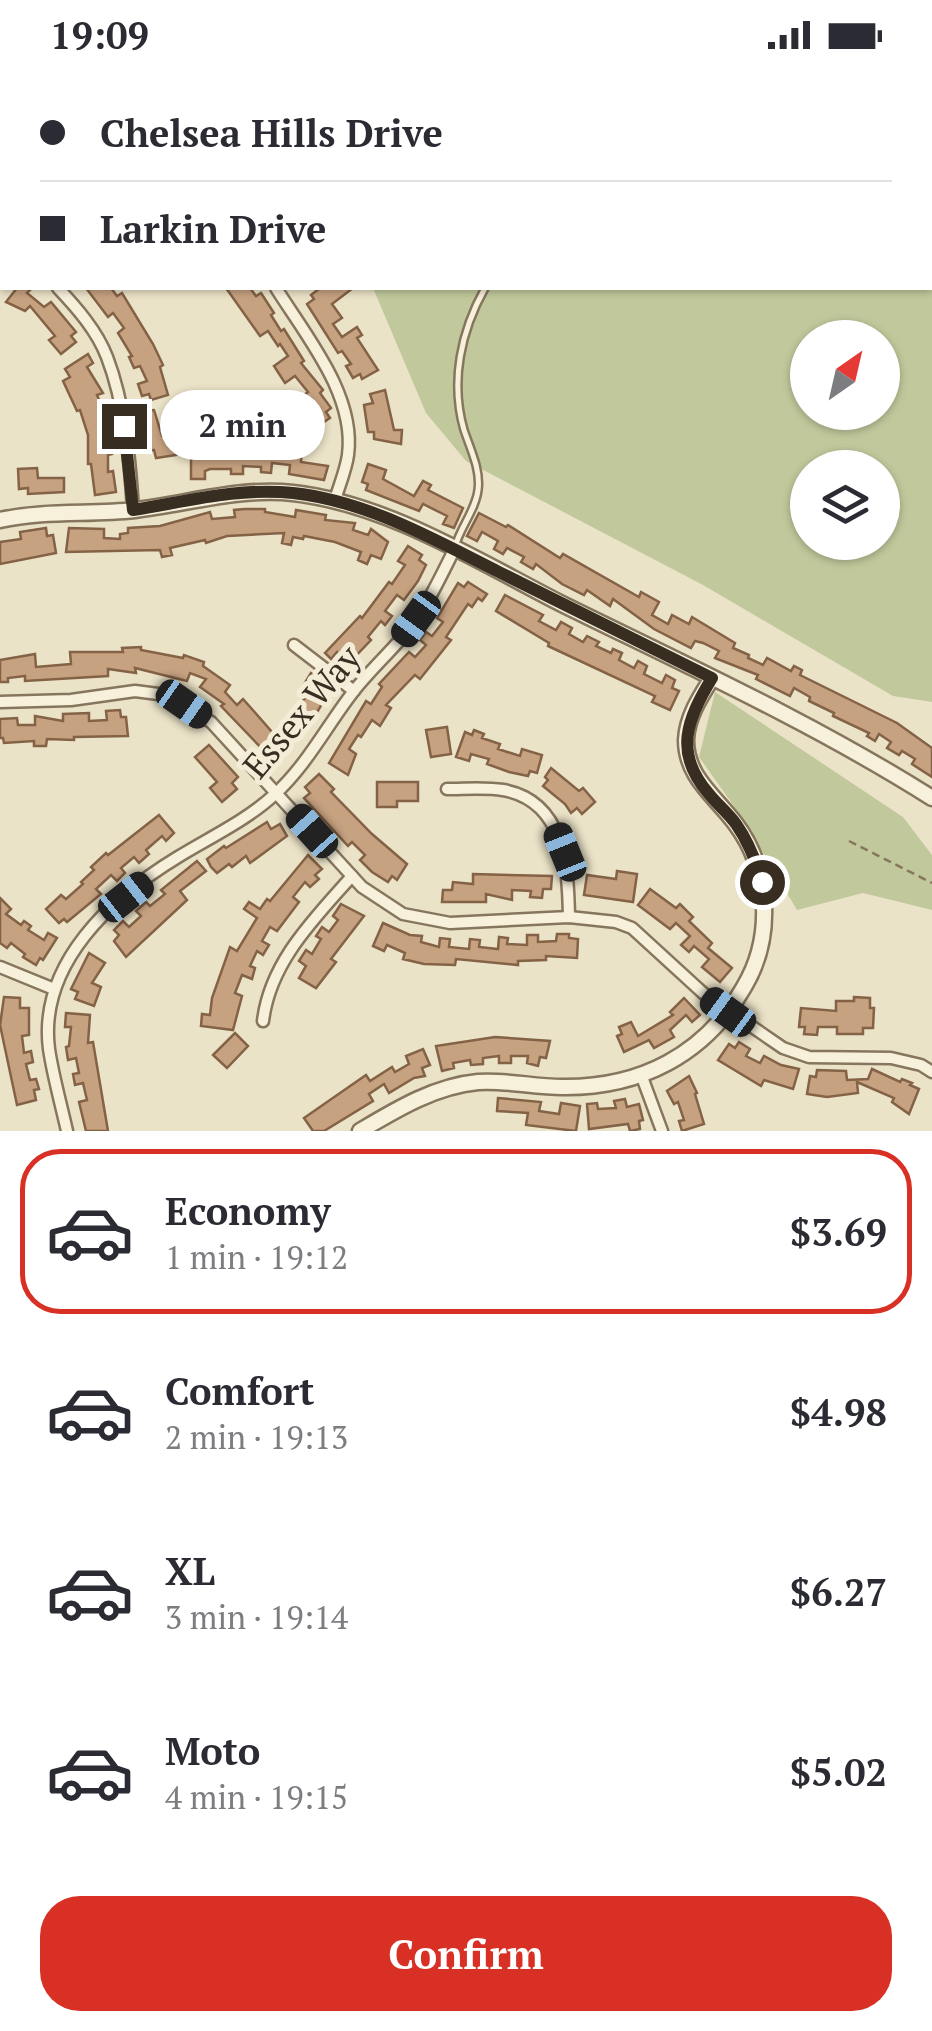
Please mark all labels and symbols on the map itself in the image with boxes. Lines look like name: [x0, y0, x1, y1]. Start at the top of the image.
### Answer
north arrow: [790, 320, 900, 430]
callout: 2 min: [159, 391, 324, 461]
route end: [102, 404, 147, 449]
car: [386, 586, 446, 652]
street label: Essex Way: [232, 634, 371, 787]
car: [151, 675, 217, 733]
car: [281, 799, 343, 863]
car: [540, 819, 590, 885]
route start: [740, 860, 785, 905]
car: [93, 867, 159, 927]
car: [695, 982, 761, 1042]

